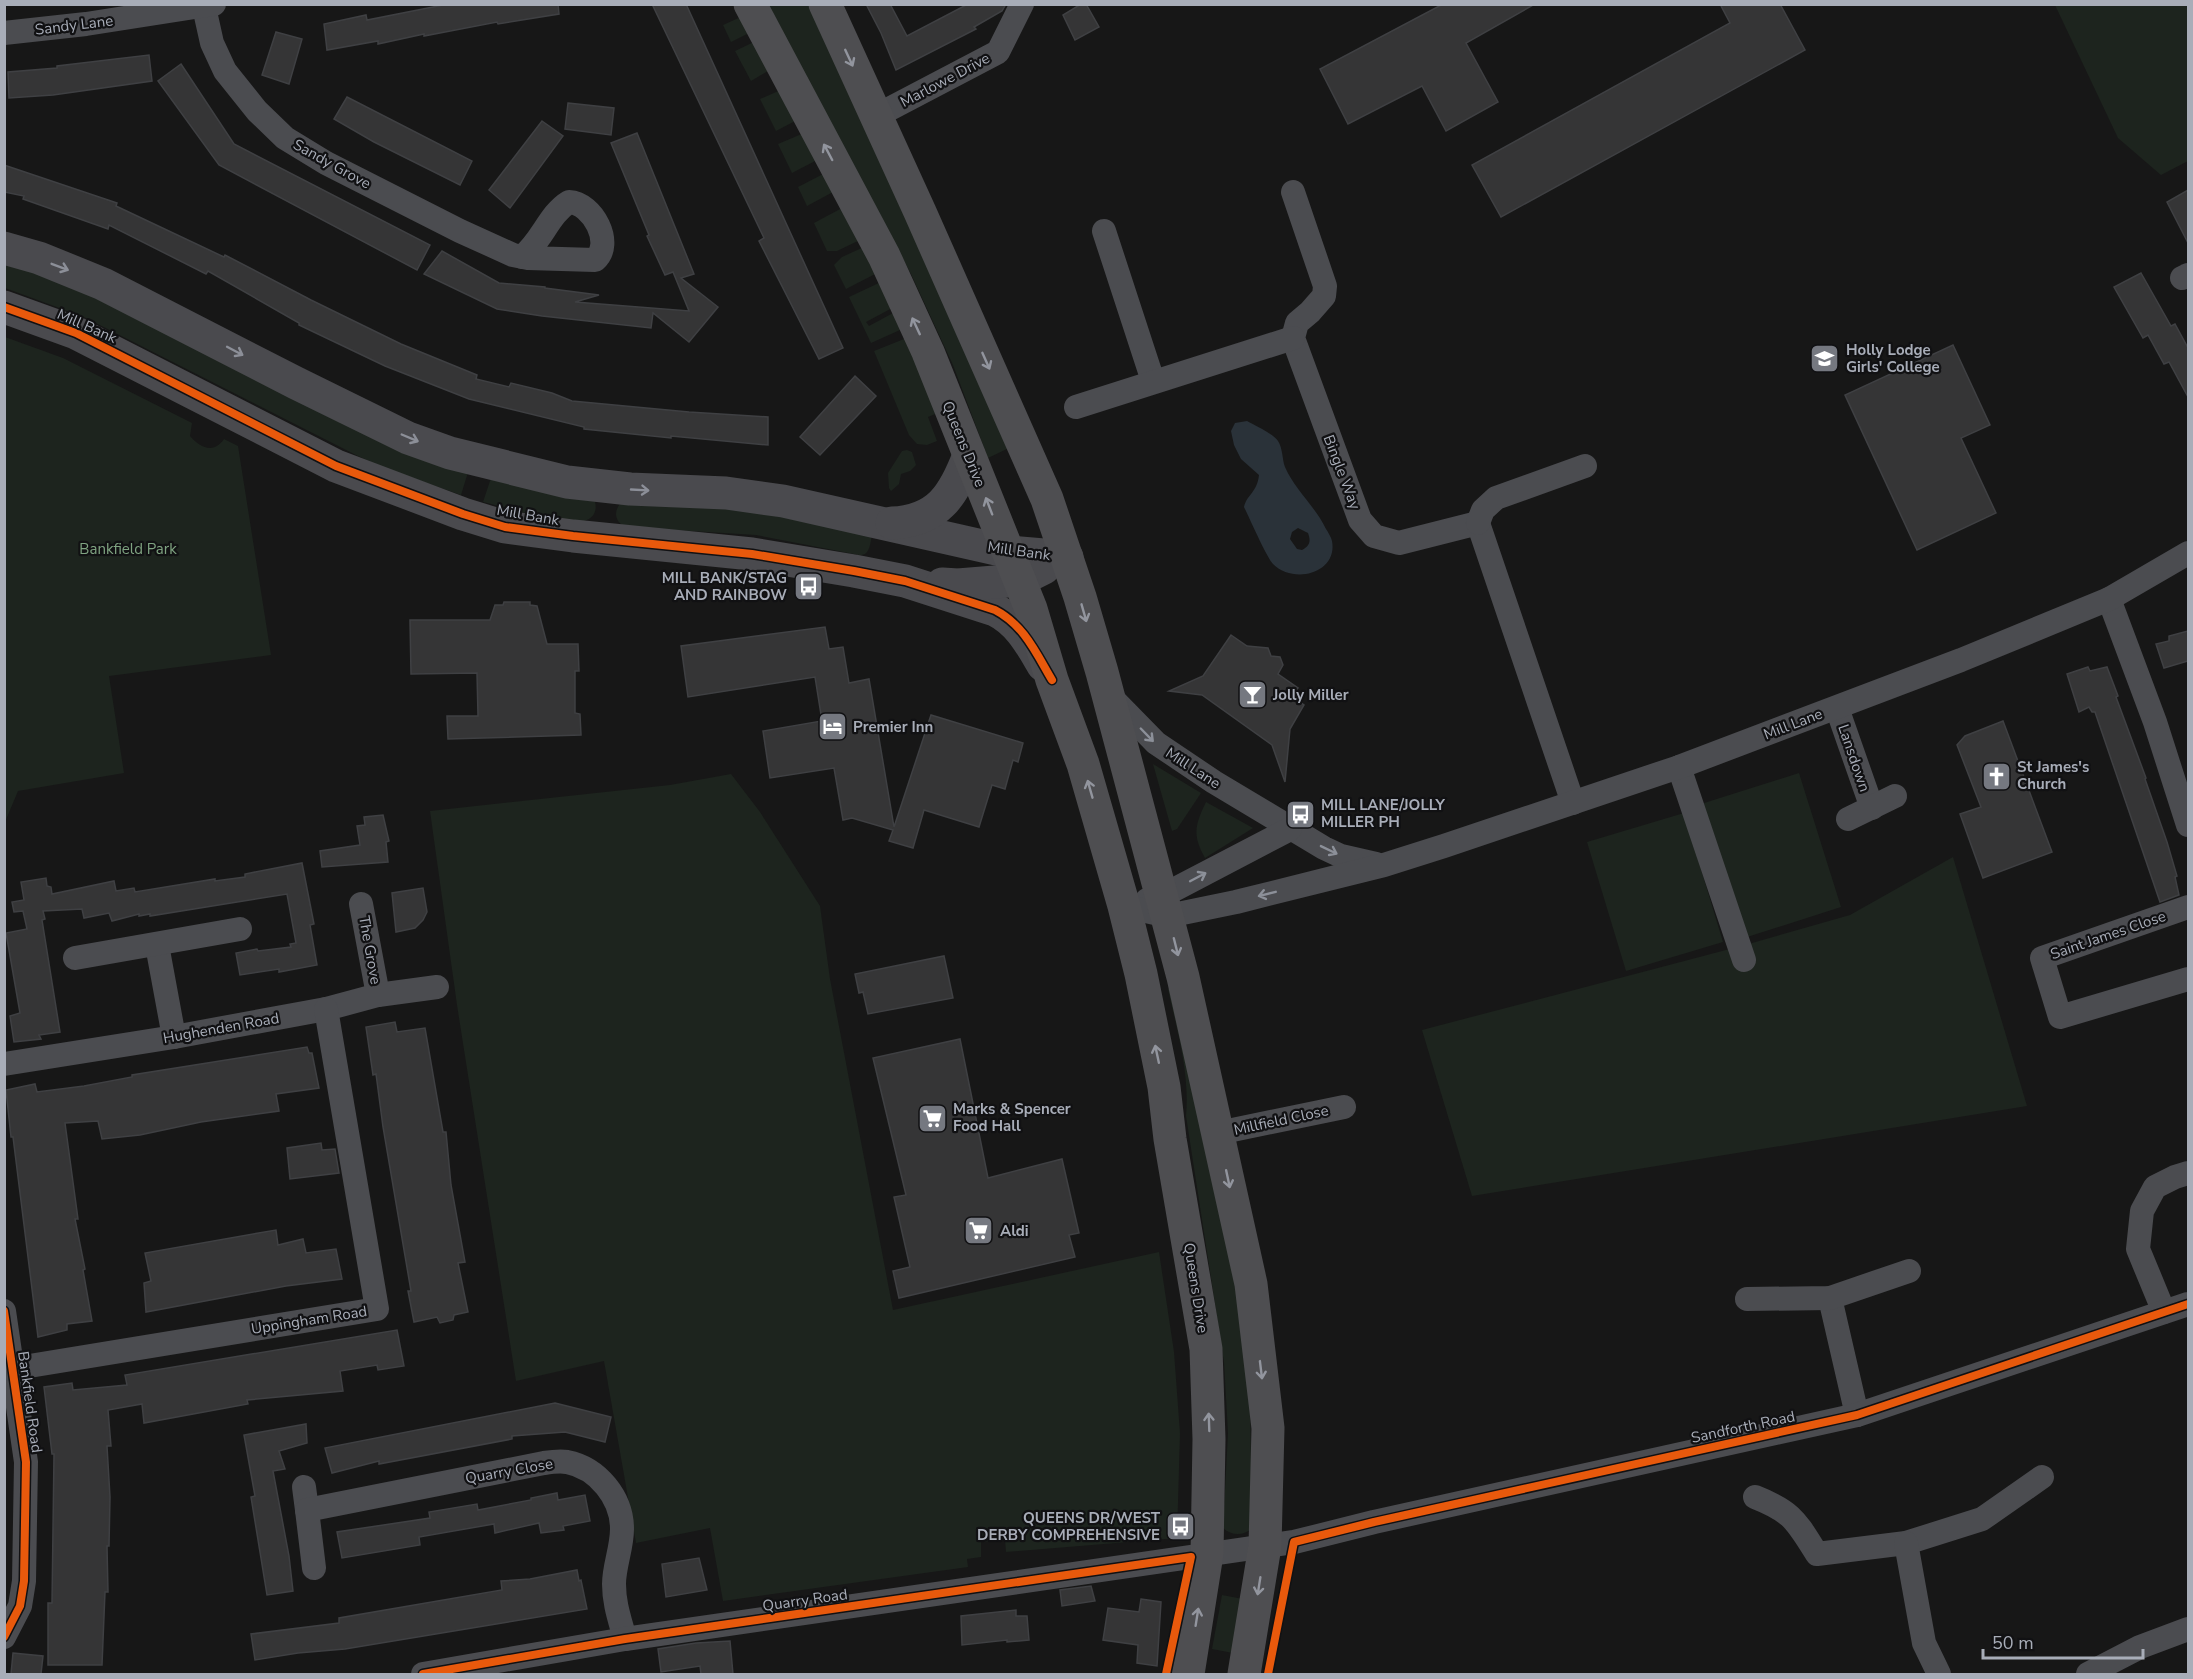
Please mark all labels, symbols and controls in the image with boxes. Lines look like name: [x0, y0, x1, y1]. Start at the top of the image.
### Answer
street label: Sandy Lane: [34, 10, 114, 40]
one-way arrow: [844, 48, 856, 66]
street label: Marlowe Drive: [897, 48, 993, 112]
street label: Sandy Grove: [290, 134, 374, 194]
one-way arrow: [822, 143, 833, 161]
one-way arrow: [50, 262, 69, 273]
street label: Mill Bank: [54, 304, 120, 348]
one-way arrow: [909, 317, 921, 335]
place label: Holly Lodge Girls' College: [1846, 340, 1940, 377]
school or university icon: Holly Lodge Girls' College: [1809, 343, 1841, 375]
one-way arrow: [226, 346, 244, 357]
one-way arrow: [981, 352, 993, 370]
street label: Queens Drive: [938, 398, 990, 490]
street label: Bingle Way: [1319, 432, 1365, 512]
one-way arrow: [400, 433, 419, 444]
one-way arrow: [630, 484, 650, 495]
one-way arrow: [983, 498, 994, 516]
street label: Mill Bank: [495, 500, 561, 530]
street label: Mill Bank: [986, 537, 1052, 565]
park label: Bankfield Park: [79, 539, 177, 559]
place label: MILL BANK/STAG AND RAINBOW: [662, 568, 787, 605]
bus stop icon: MILL BANK/STAG AND RAINBOW: [792, 571, 824, 603]
one-way arrow: [1079, 603, 1091, 622]
bar icon: Jolly Miller: [1236, 679, 1268, 711]
place label: Jolly Miller: [1272, 685, 1349, 705]
street label: Mill Lane: [1761, 704, 1825, 744]
hotel icon: Premier Inn: [816, 711, 848, 743]
place label: Premier Inn: [853, 717, 933, 737]
street label: Lansdown: [1833, 722, 1875, 794]
one-way arrow: [1140, 727, 1155, 742]
street label: Mill Lane: [1162, 743, 1224, 793]
place label: St James's Church: [2017, 757, 2089, 794]
church icon: St James's Church: [1980, 760, 2012, 792]
one-way arrow: [1084, 780, 1095, 799]
place label: MILL LANE/JOLLY MILLER PH: [1321, 795, 1445, 832]
bus stop icon: MILL LANE/JOLLY MILLER PH: [1284, 798, 1316, 830]
one-way arrow: [1320, 845, 1338, 857]
one-way arrow: [1189, 871, 1206, 883]
one-way arrow: [1257, 889, 1276, 901]
street label: Saint James Close: [2048, 906, 2168, 964]
street label: The Grove: [354, 914, 386, 986]
one-way arrow: [1171, 938, 1182, 957]
street label: Hughenden Road: [161, 1008, 281, 1048]
one-way arrow: [1151, 1045, 1162, 1064]
place label: Marks & Spencer Food Hall: [953, 1099, 1071, 1136]
street label: Millfield Close: [1232, 1100, 1330, 1140]
supermarket icon: Marks & Spencer Food Hall: [916, 1102, 948, 1134]
one-way arrow: [1223, 1168, 1234, 1188]
supermarket icon: Aldi: [963, 1215, 995, 1247]
place label: Aldi: [1000, 1221, 1029, 1241]
street label: Queens Drive: [1179, 1241, 1213, 1335]
street label: Uppingham Road: [250, 1301, 368, 1339]
street label: Bankfield Road: [13, 1350, 47, 1454]
one-way arrow: [1256, 1360, 1267, 1380]
street label: Sandforth Road: [1689, 1406, 1797, 1448]
one-way arrow: [1203, 1413, 1214, 1433]
street label: Quarry Close: [464, 1453, 554, 1489]
place label: QUEENS DR/WEST DERBY COMPREHENSIVE: [977, 1508, 1161, 1545]
bus stop icon: QUEENS DR/WEST DERBY COMPREHENSIVE: [1165, 1511, 1197, 1543]
one-way arrow: [1253, 1575, 1264, 1595]
street label: Quarry Road: [761, 1584, 849, 1616]
one-way arrow: [1192, 1607, 1203, 1627]
scale bar: [1983, 1622, 2144, 1660]
text: 50 m: [1992, 1631, 2034, 1655]

